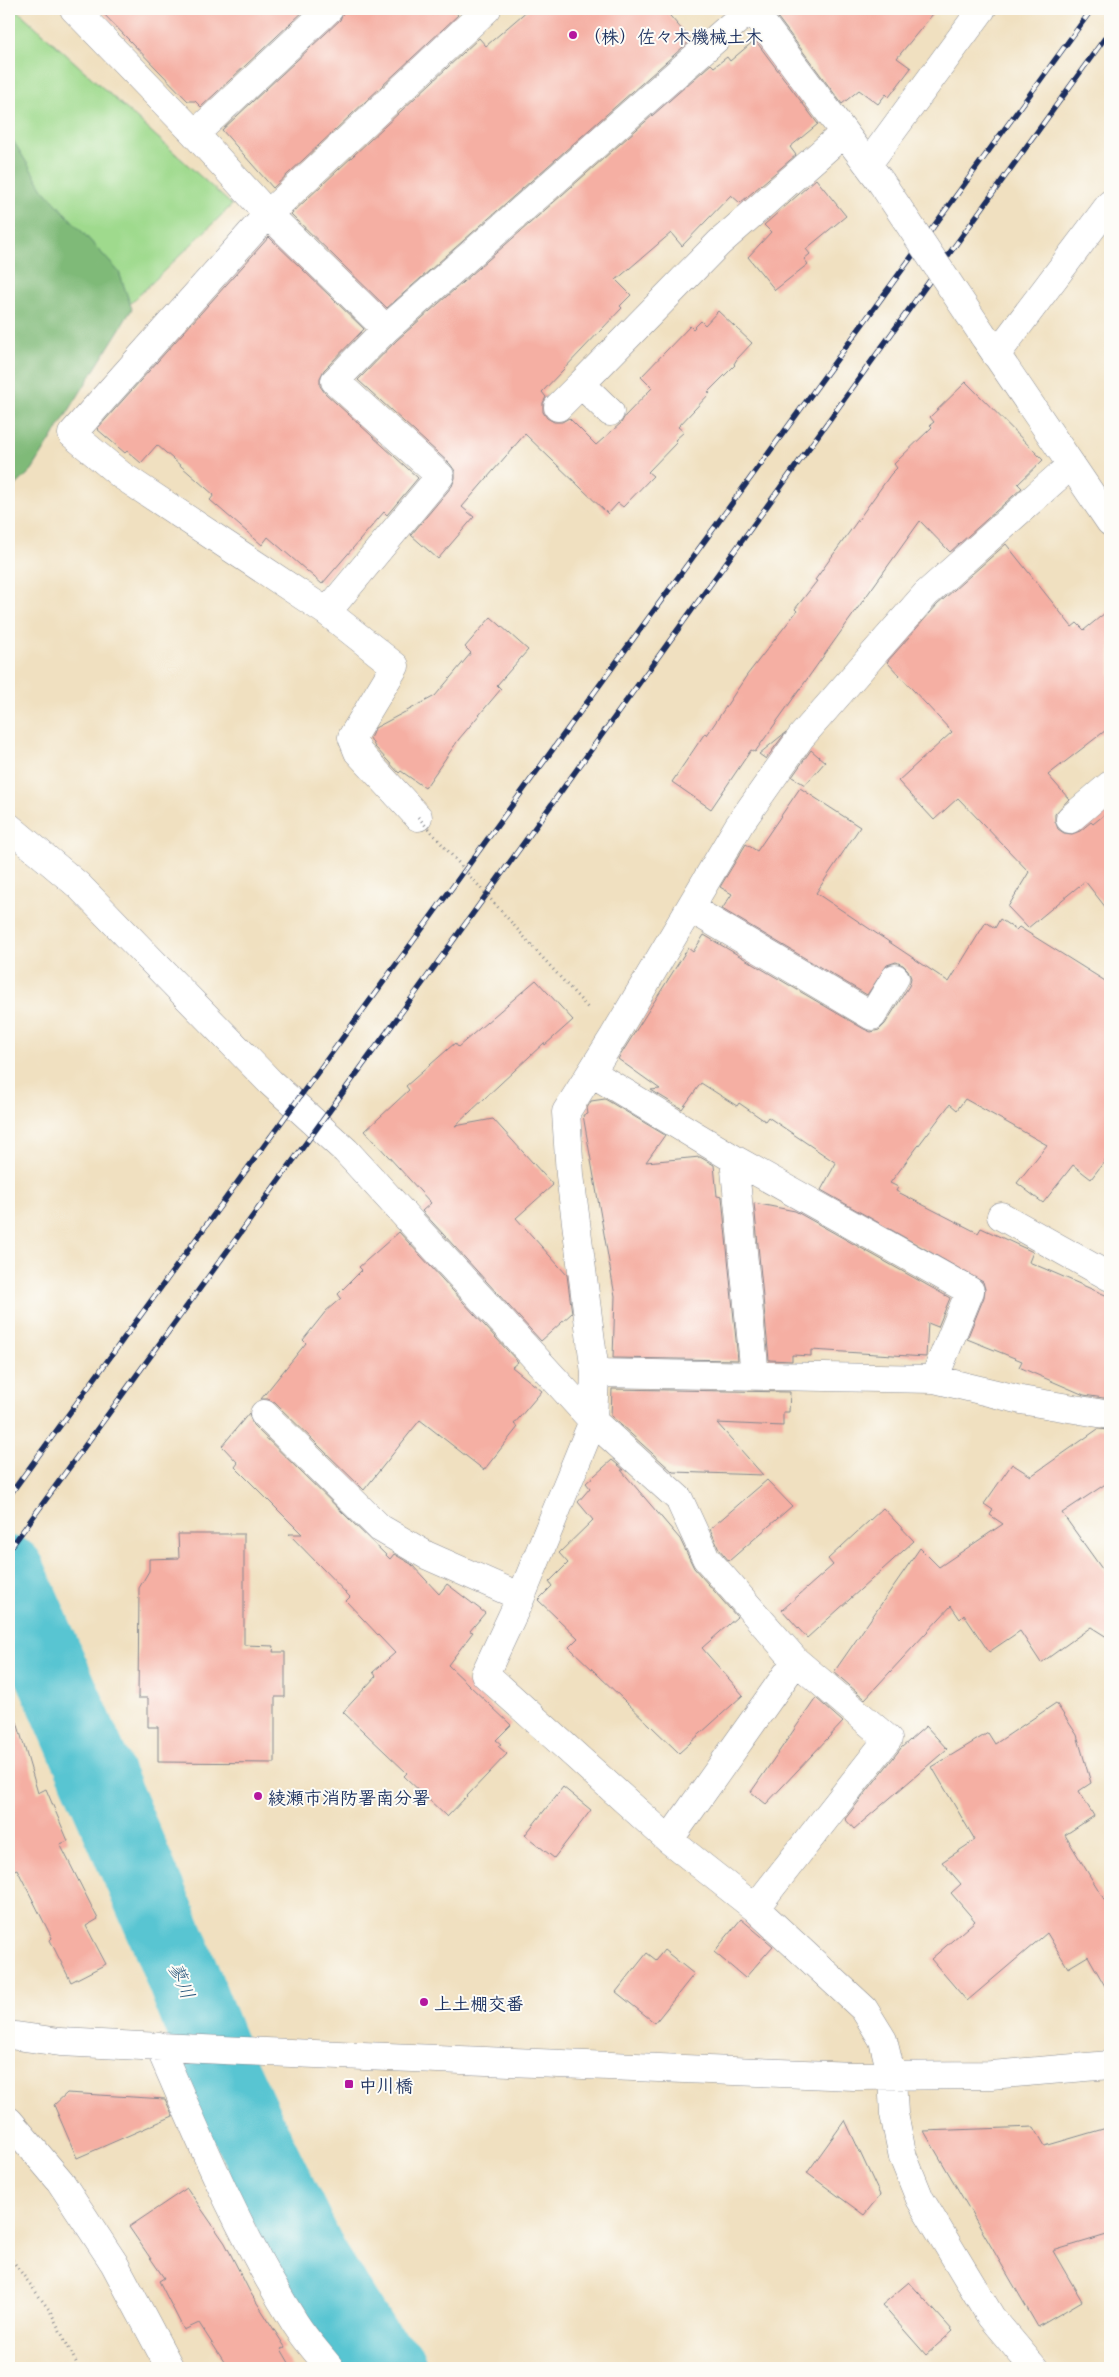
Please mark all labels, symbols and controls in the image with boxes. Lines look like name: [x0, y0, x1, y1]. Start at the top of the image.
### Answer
place label: （株）佐々木機械土木: [583, 22, 763, 49]
marker: （株）佐々木機械土木: [567, 29, 579, 41]
place label: 綾瀬市消防署南分署: [268, 1783, 430, 1810]
marker: 綾瀬市消防署南分署: [252, 1790, 264, 1802]
water label: 蓼川: [163, 1957, 203, 2003]
place label: 上土棚交番: [434, 1989, 524, 2016]
marker: 上土棚交番: [418, 1996, 430, 2008]
place label: 中川橋: [359, 2071, 413, 2098]
marker: 中川橋: [343, 2078, 355, 2090]

